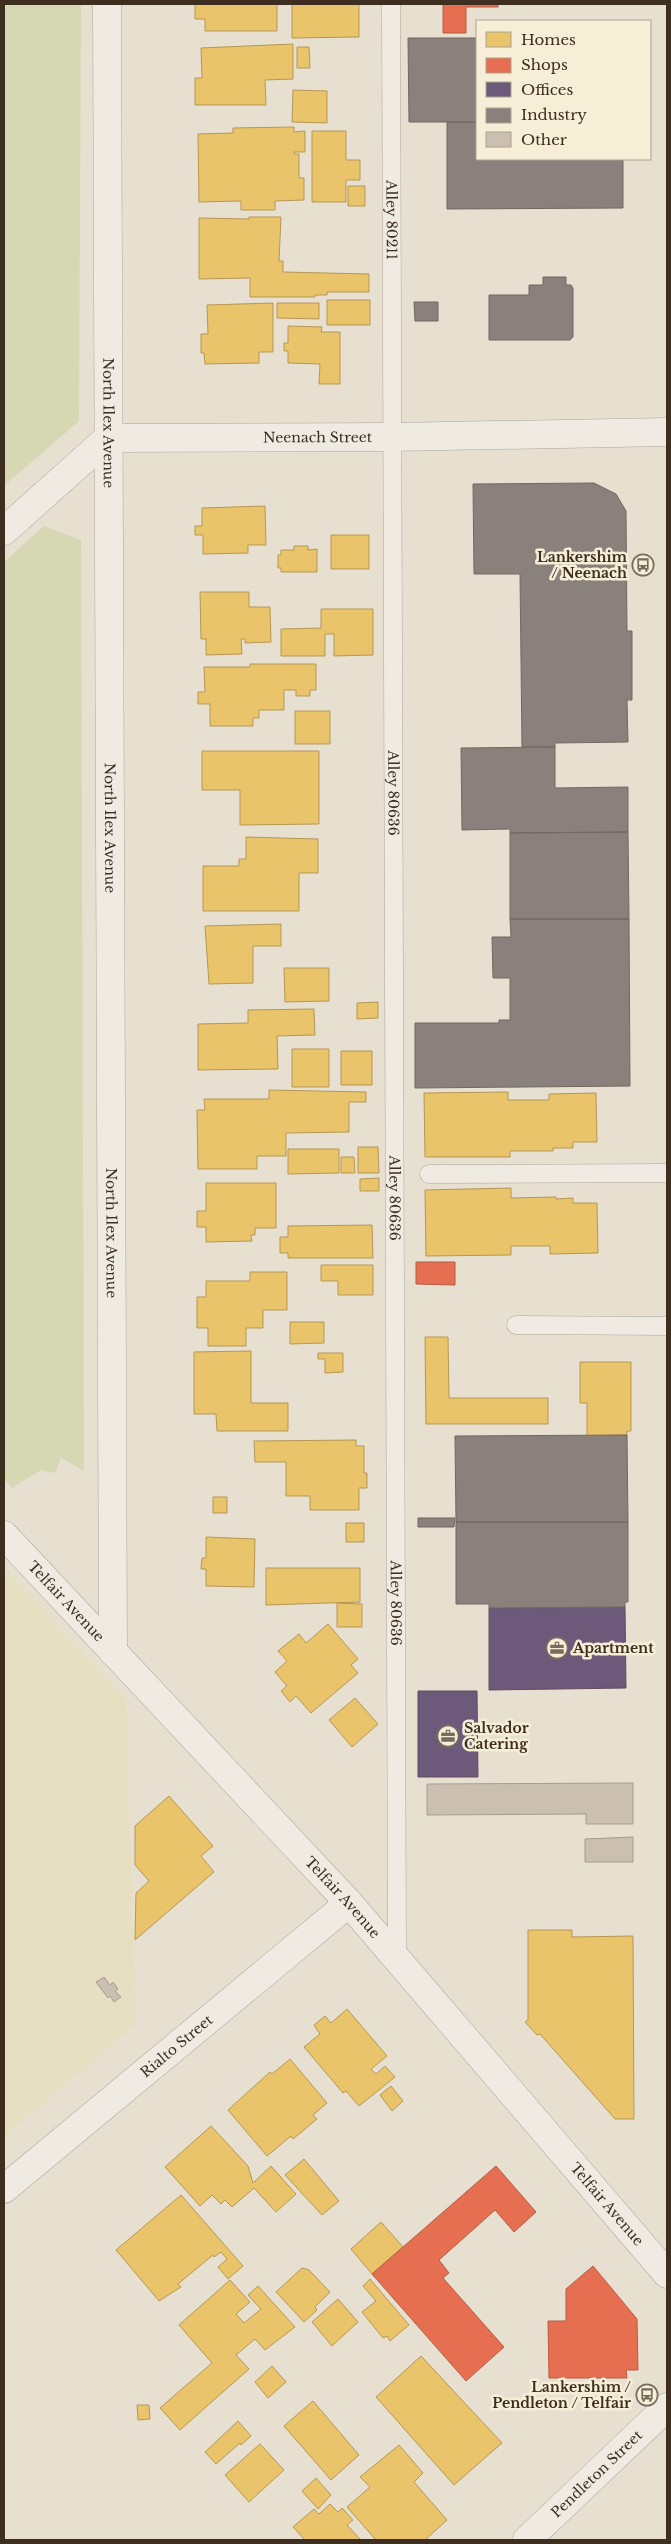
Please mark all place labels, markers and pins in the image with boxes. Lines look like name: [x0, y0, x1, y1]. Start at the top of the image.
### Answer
place label: Lankershim / Neenach: [537, 548, 628, 582]
bus stop icon: Lankershim / Neenach: [631, 553, 655, 577]
office icon: Apartment: [545, 1636, 569, 1660]
place label: Apartment: [572, 1639, 654, 1657]
place label: Salvador Catering: [464, 1719, 529, 1753]
office icon: Salvador Catering: [436, 1724, 460, 1748]
place label: Lankershim / Pendleton / Telfair: [492, 2378, 631, 2412]
bus stop icon: Lankershim / Pendleton / Telfair: [635, 2383, 659, 2407]

